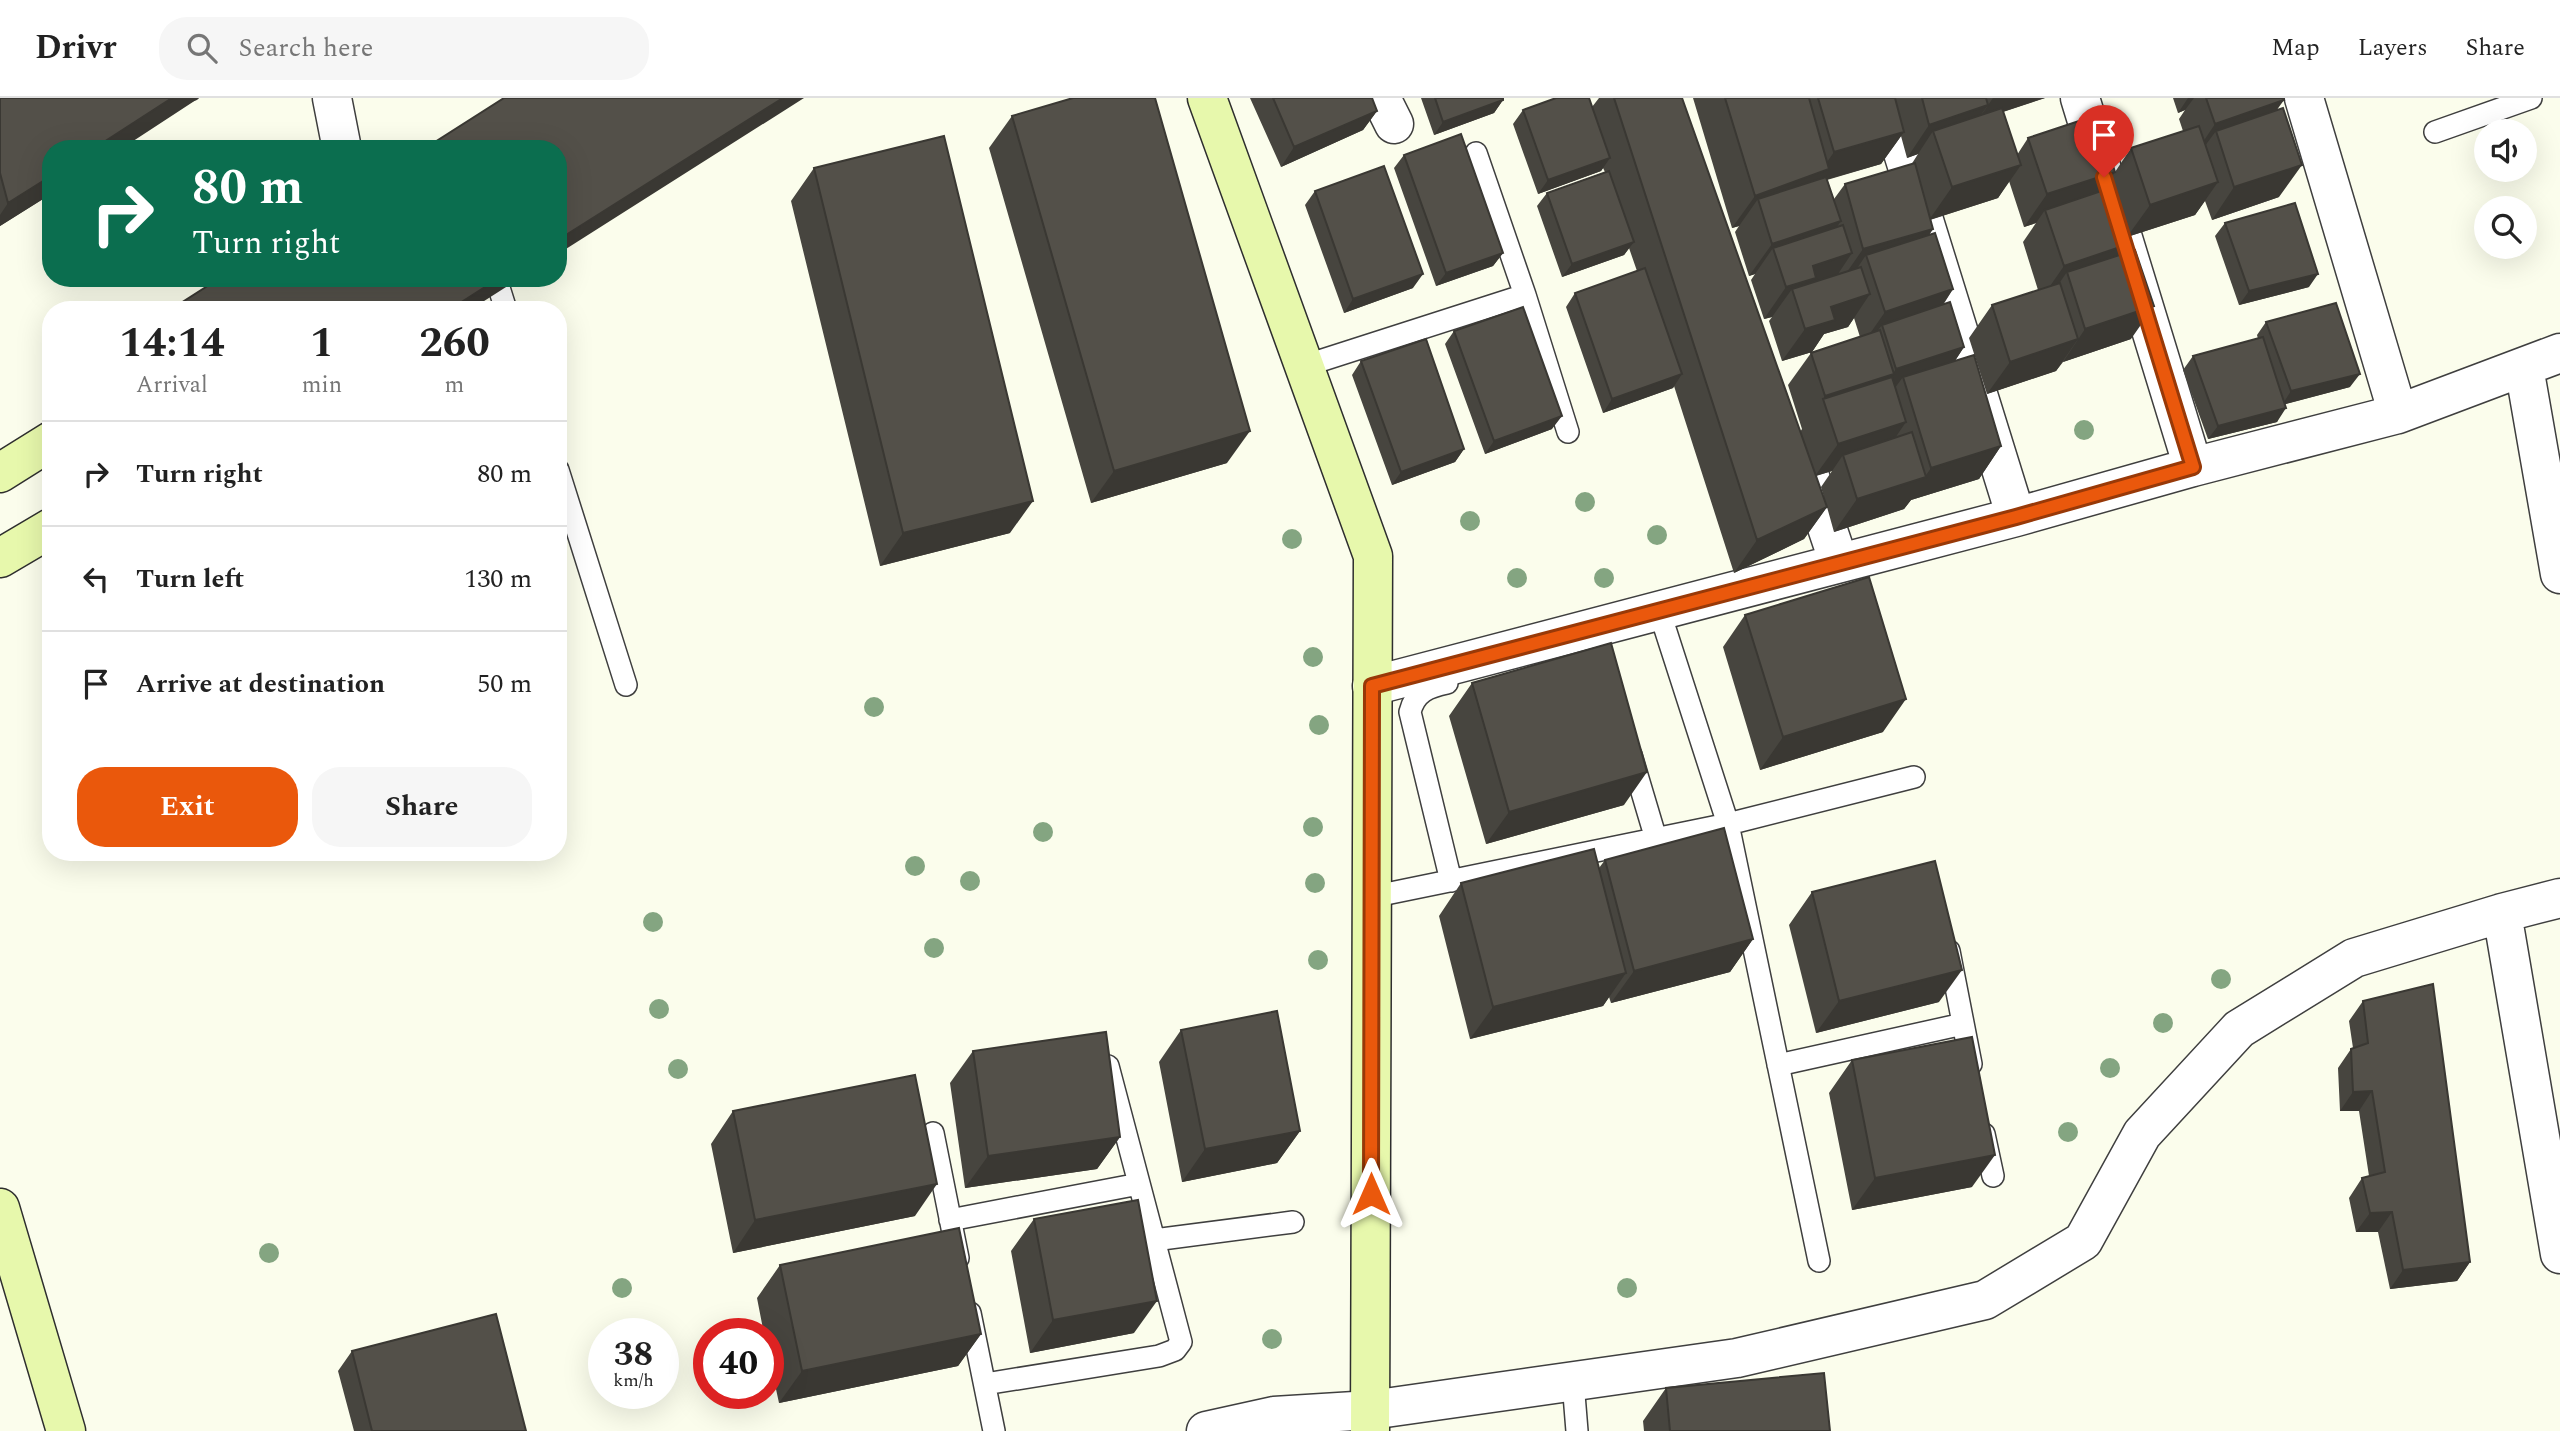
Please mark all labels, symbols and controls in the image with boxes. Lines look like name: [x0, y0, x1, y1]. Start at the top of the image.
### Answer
search box: [159, 17, 649, 80]
text: Drivr: [35, 23, 117, 73]
text: Search here: [239, 28, 373, 68]
icon: search: [183, 29, 221, 67]
text: Map: [2271, 30, 2320, 66]
text: Layers: [2358, 30, 2428, 66]
text: Share: [2466, 30, 2525, 66]
pin: [2074, 105, 2134, 177]
icon: arrive: [2085, 116, 2123, 154]
map controls: [2474, 119, 2537, 259]
button: sound: [2474, 119, 2537, 182]
text: 80 m: [192, 151, 303, 226]
icon: right: [77, 168, 168, 259]
button: search: [2474, 196, 2537, 259]
text: Turn right: [192, 219, 340, 268]
text: 14:14: [119, 312, 225, 375]
text: 1: [310, 312, 334, 375]
text: 260: [419, 312, 490, 375]
text: Arrival: [136, 368, 208, 403]
text: min: [302, 368, 342, 403]
text: m: [445, 368, 464, 403]
text: Turn right: [136, 454, 263, 494]
text: 80 m: [477, 454, 532, 494]
icon: right: [77, 455, 115, 493]
text: Turn left: [136, 559, 244, 599]
text: 130 m: [464, 559, 532, 599]
icon: left: [77, 560, 115, 598]
text: Arrive at destination: [136, 664, 385, 704]
text: 50 m: [477, 664, 532, 704]
icon: arrive: [77, 665, 115, 703]
button: Exit: [77, 767, 298, 847]
button: Share: [312, 767, 532, 847]
position arrow: [1334, 1157, 1408, 1231]
speed limit sign: 40: [693, 1318, 784, 1409]
text: 38: [614, 1328, 653, 1381]
text: km/h: [613, 1367, 654, 1394]

